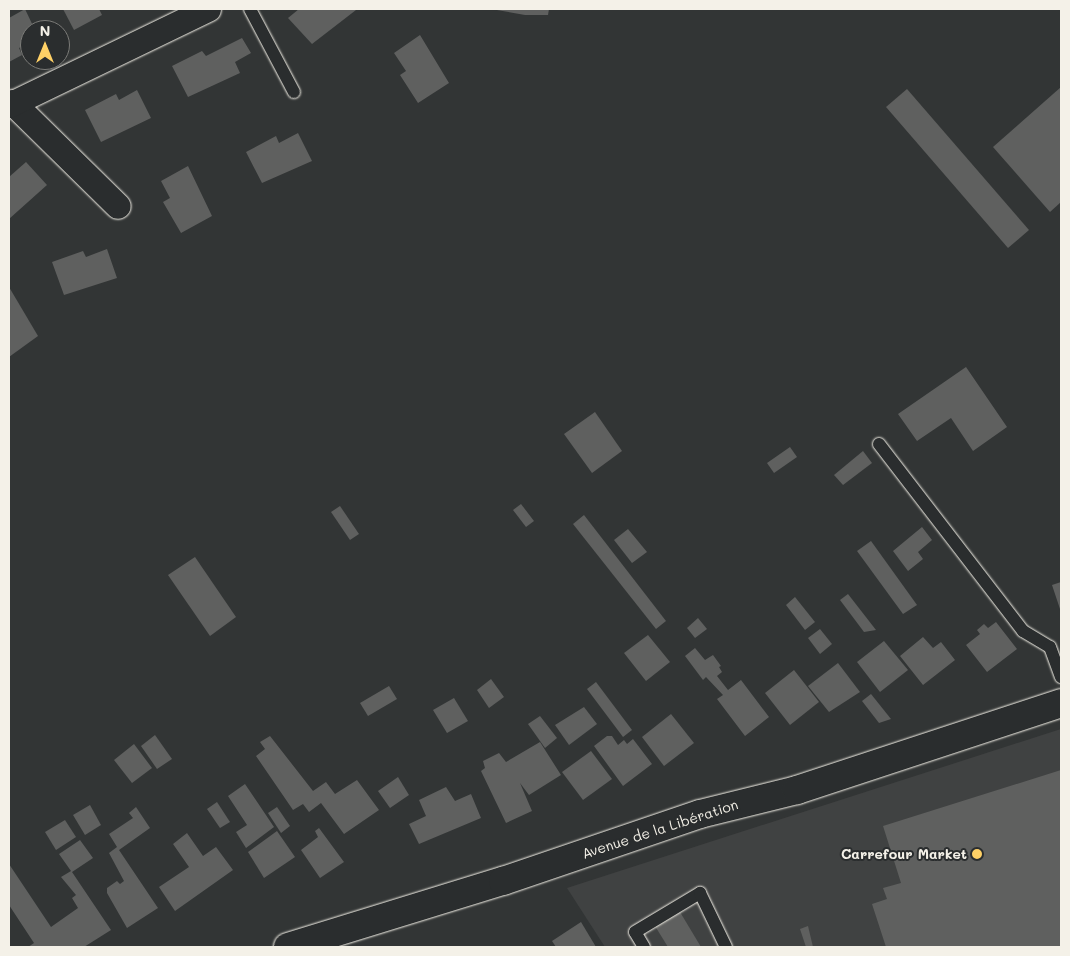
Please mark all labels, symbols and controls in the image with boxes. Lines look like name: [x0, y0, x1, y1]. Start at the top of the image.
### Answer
north arrow: [20, 20, 70, 70]
text: N: [40, 21, 50, 40]
street label: Avenue de la Libération: [580, 796, 740, 862]
place label: Carrefour Market: [841, 846, 967, 862]
marker: Carrefour Market: [971, 848, 983, 860]

